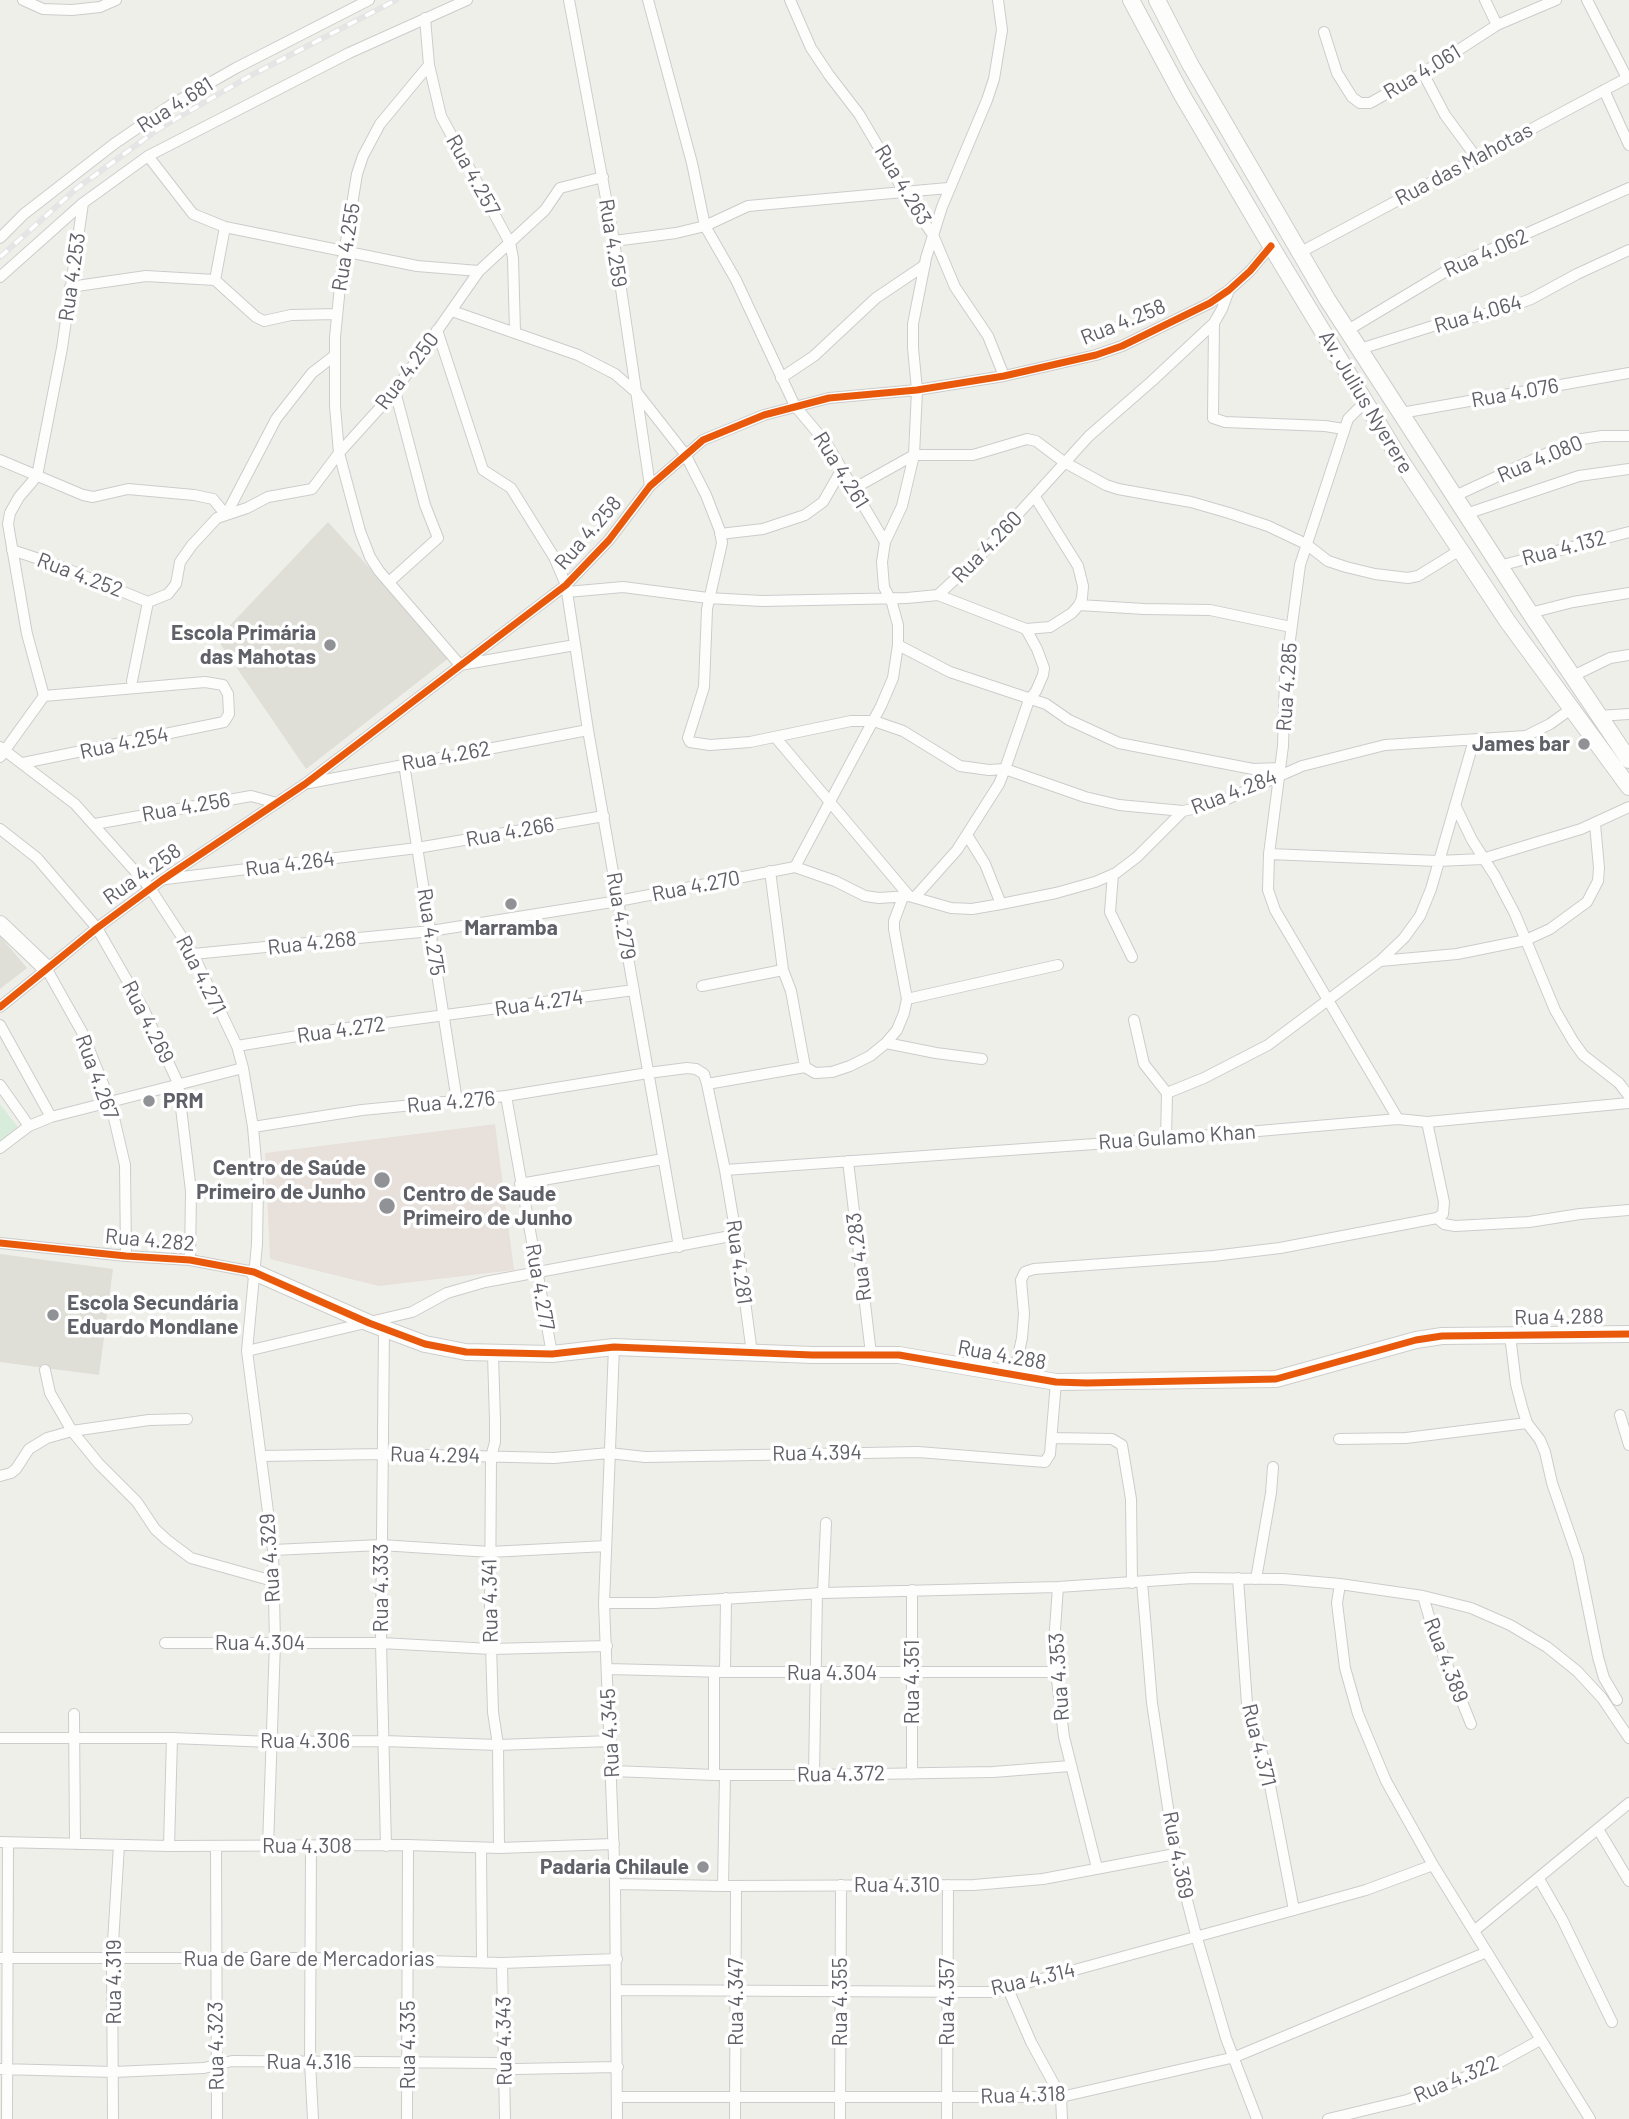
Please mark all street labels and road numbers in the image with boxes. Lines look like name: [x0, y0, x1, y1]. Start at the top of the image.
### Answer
street label: Rua 4.061: [1379, 39, 1465, 105]
street label: Rua 4.681: [132, 72, 218, 138]
street label: Rua das Mahotas: [1391, 117, 1537, 211]
street label: Rua 4.257: [441, 130, 505, 220]
street label: Rua 4.263: [869, 140, 937, 230]
street label: Rua 4.259: [594, 197, 632, 289]
street label: Rua 4.255: [327, 201, 365, 293]
street label: Rua 4.062: [1440, 223, 1532, 283]
street label: Rua 4.253: [53, 231, 91, 323]
street label: Rua 4.064: [1431, 289, 1525, 339]
street label: Rua 4.258: [1077, 294, 1169, 350]
street label: Av. Julius Nyerere: [1313, 326, 1419, 478]
street label: Rua 4.250: [370, 327, 444, 415]
street label: Rua 4.076: [1469, 373, 1561, 413]
street label: Rua 4.261: [808, 427, 874, 513]
street label: Rua 4.080: [1493, 430, 1587, 488]
street label: Rua 4.258: [549, 491, 627, 575]
street label: Rua 4.260: [947, 506, 1027, 588]
street label: Rua 4.132: [1519, 525, 1609, 571]
street label: Rua 4.252: [34, 547, 126, 603]
street label: Rua 4.285: [1271, 642, 1303, 732]
street label: Rua 4.254: [77, 721, 171, 765]
street label: Rua 4.262: [400, 736, 492, 776]
street label: Rua 4.284: [1187, 764, 1281, 820]
street label: Rua 4.256: [140, 787, 232, 827]
street label: Rua 4.266: [464, 812, 556, 852]
street label: Rua 4.258: [98, 838, 186, 910]
street label: Rua 4.264: [244, 846, 336, 882]
street label: Rua 4.270: [650, 865, 742, 907]
street label: Rua 4.279: [601, 870, 641, 962]
street label: Rua 4.275: [412, 886, 450, 978]
street label: Rua 4.268: [266, 926, 358, 960]
street label: Rua 4.271: [170, 931, 232, 1019]
street label: Rua 4.269: [116, 976, 180, 1068]
street label: Rua 4.274: [493, 984, 585, 1022]
street label: Rua 4.272: [295, 1011, 387, 1049]
street label: Rua 4.267: [70, 1031, 124, 1123]
street label: Rua 4.276: [406, 1086, 496, 1118]
street label: Rua Gulamo Khan: [1097, 1119, 1257, 1155]
street label: Rua 4.283: [841, 1211, 877, 1303]
street label: Rua 4.281: [721, 1218, 757, 1306]
street label: Rua 4.282: [104, 1224, 196, 1256]
street label: Rua 4.277: [520, 1242, 560, 1332]
street label: Rua 4.288: [1514, 1304, 1604, 1330]
street label: Rua 4.288: [956, 1335, 1048, 1375]
street label: Rua 4.394: [772, 1440, 862, 1466]
street label: Rua 4.294: [390, 1442, 480, 1468]
street label: Rua 4.329: [254, 1513, 286, 1603]
street label: Rua 4.333: [368, 1544, 394, 1632]
street label: Rua 4.341: [477, 1559, 503, 1643]
street label: Rua 4.389: [1418, 1614, 1474, 1706]
street label: Rua 4.304: [215, 1630, 305, 1656]
street label: Rua 4.353: [1043, 1632, 1075, 1722]
street label: Rua 4.351: [899, 1640, 925, 1724]
street label: Rua 4.304: [787, 1660, 877, 1686]
street label: Rua 4.345: [595, 1688, 625, 1778]
street label: Rua 4.371: [1237, 1701, 1281, 1789]
street label: Rua 4.306: [260, 1728, 350, 1754]
street label: Rua 4.372: [797, 1761, 885, 1787]
street label: Rua 4.369: [1157, 1809, 1199, 1901]
street label: Rua 4.308: [262, 1833, 352, 1859]
street label: Rua 4.310: [854, 1872, 940, 1898]
street label: Rua 4.319: [101, 1939, 127, 2025]
street label: Rua de Gare de Mercadorias: [183, 1946, 435, 1972]
street label: Rua 4.314: [988, 1957, 1078, 2001]
street label: Rua 4.347: [723, 1958, 749, 2046]
street label: Rua 4.355: [827, 1958, 853, 2046]
street label: Rua 4.357: [934, 1958, 960, 2046]
street label: Rua 4.343: [491, 1996, 517, 2086]
street label: Rua 4.323: [203, 2001, 229, 2091]
street label: Rua 4.335: [395, 2001, 421, 2089]
street label: Rua 4.316: [266, 2049, 352, 2075]
street label: Rua 4.322: [1410, 2050, 1502, 2108]
street label: Rua 4.318: [980, 2081, 1066, 2109]

